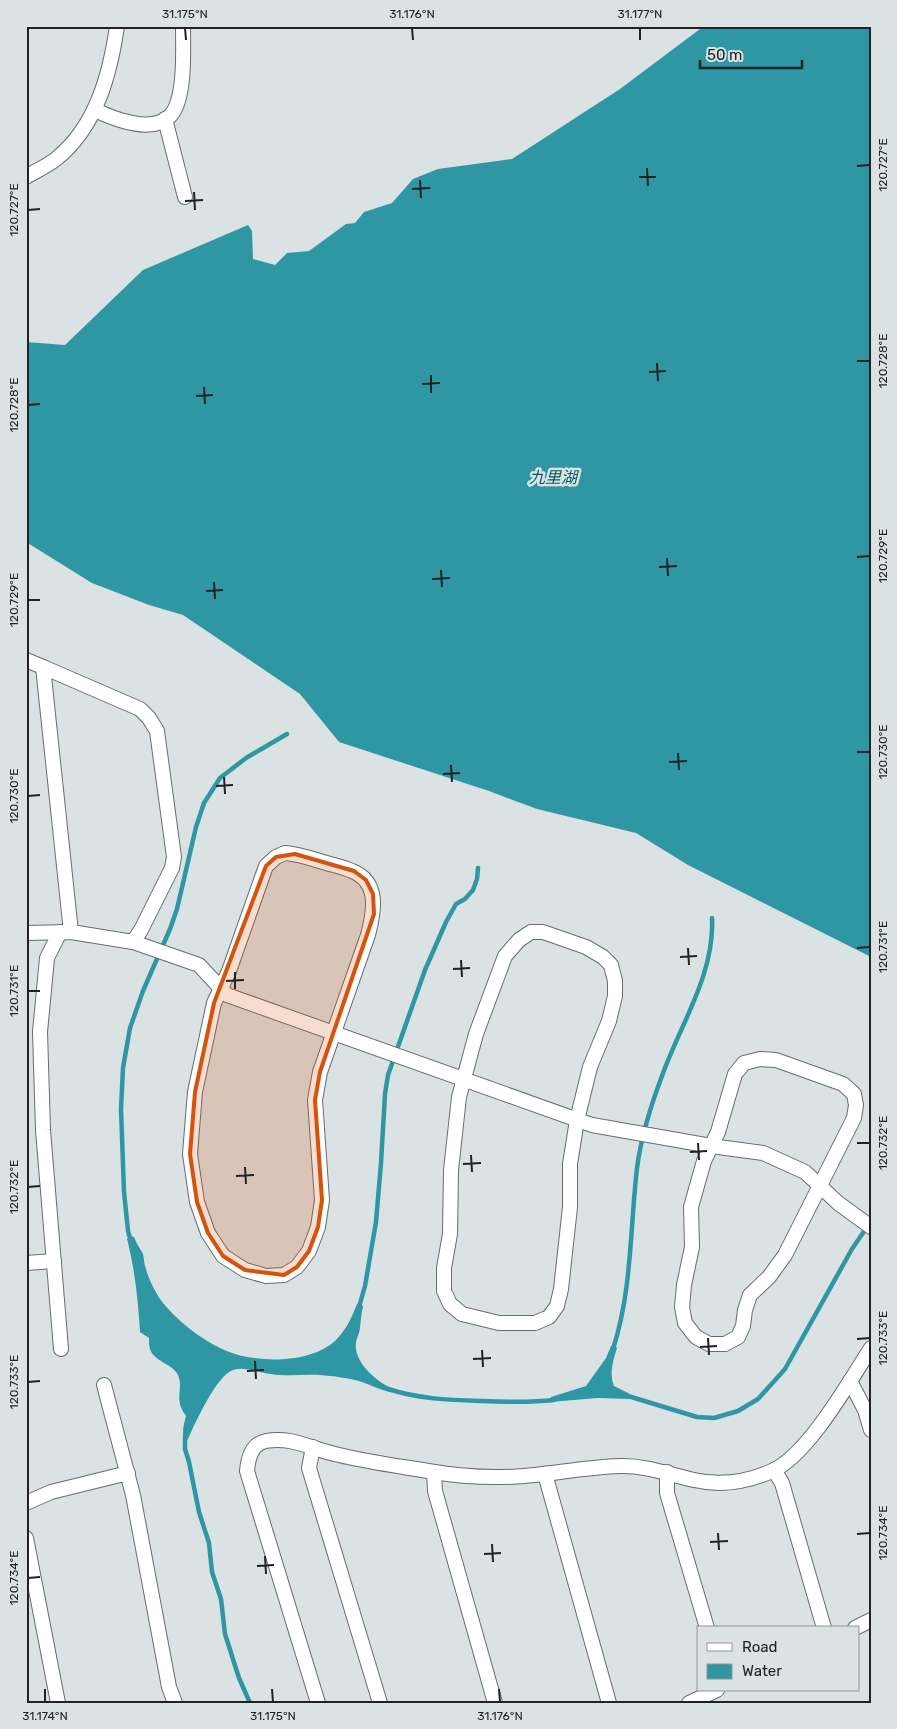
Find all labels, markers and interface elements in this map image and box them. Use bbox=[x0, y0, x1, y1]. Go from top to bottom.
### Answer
text: 31.175°N bbox=[162, 7, 208, 21]
text: 31.176°N bbox=[389, 7, 435, 21]
text: 31.177°N bbox=[618, 7, 662, 21]
scale bar bbox=[700, 38, 802, 70]
text: 50 m bbox=[707, 46, 742, 64]
text: 120.727°E bbox=[876, 138, 890, 192]
text: 120.727°E bbox=[7, 183, 21, 237]
text: 120.728°E bbox=[876, 333, 890, 389]
text: 120.728°E bbox=[7, 377, 21, 433]
water label: 九里湖 bbox=[529, 468, 580, 487]
text: 120.729°E bbox=[876, 529, 890, 583]
text: 120.729°E bbox=[7, 573, 21, 627]
text: 120.730°E bbox=[876, 724, 890, 780]
text: 120.730°E bbox=[7, 768, 21, 824]
text: 120.731°E bbox=[876, 921, 890, 973]
text: 120.731°E bbox=[7, 965, 21, 1017]
text: 120.732°E bbox=[876, 1116, 890, 1170]
text: 120.732°E bbox=[7, 1160, 21, 1214]
text: 120.733°E bbox=[876, 1311, 890, 1365]
text: 120.733°E bbox=[7, 1355, 21, 1409]
text: 120.734°E bbox=[876, 1505, 890, 1561]
text: 120.734°E bbox=[7, 1550, 21, 1606]
legend bbox=[697, 1626, 860, 1692]
text: Road bbox=[742, 1638, 778, 1656]
text: Water bbox=[742, 1662, 782, 1680]
text: 31.174°N bbox=[22, 1709, 68, 1723]
text: 31.175°N bbox=[250, 1709, 296, 1723]
text: 31.176°N bbox=[477, 1709, 523, 1723]

